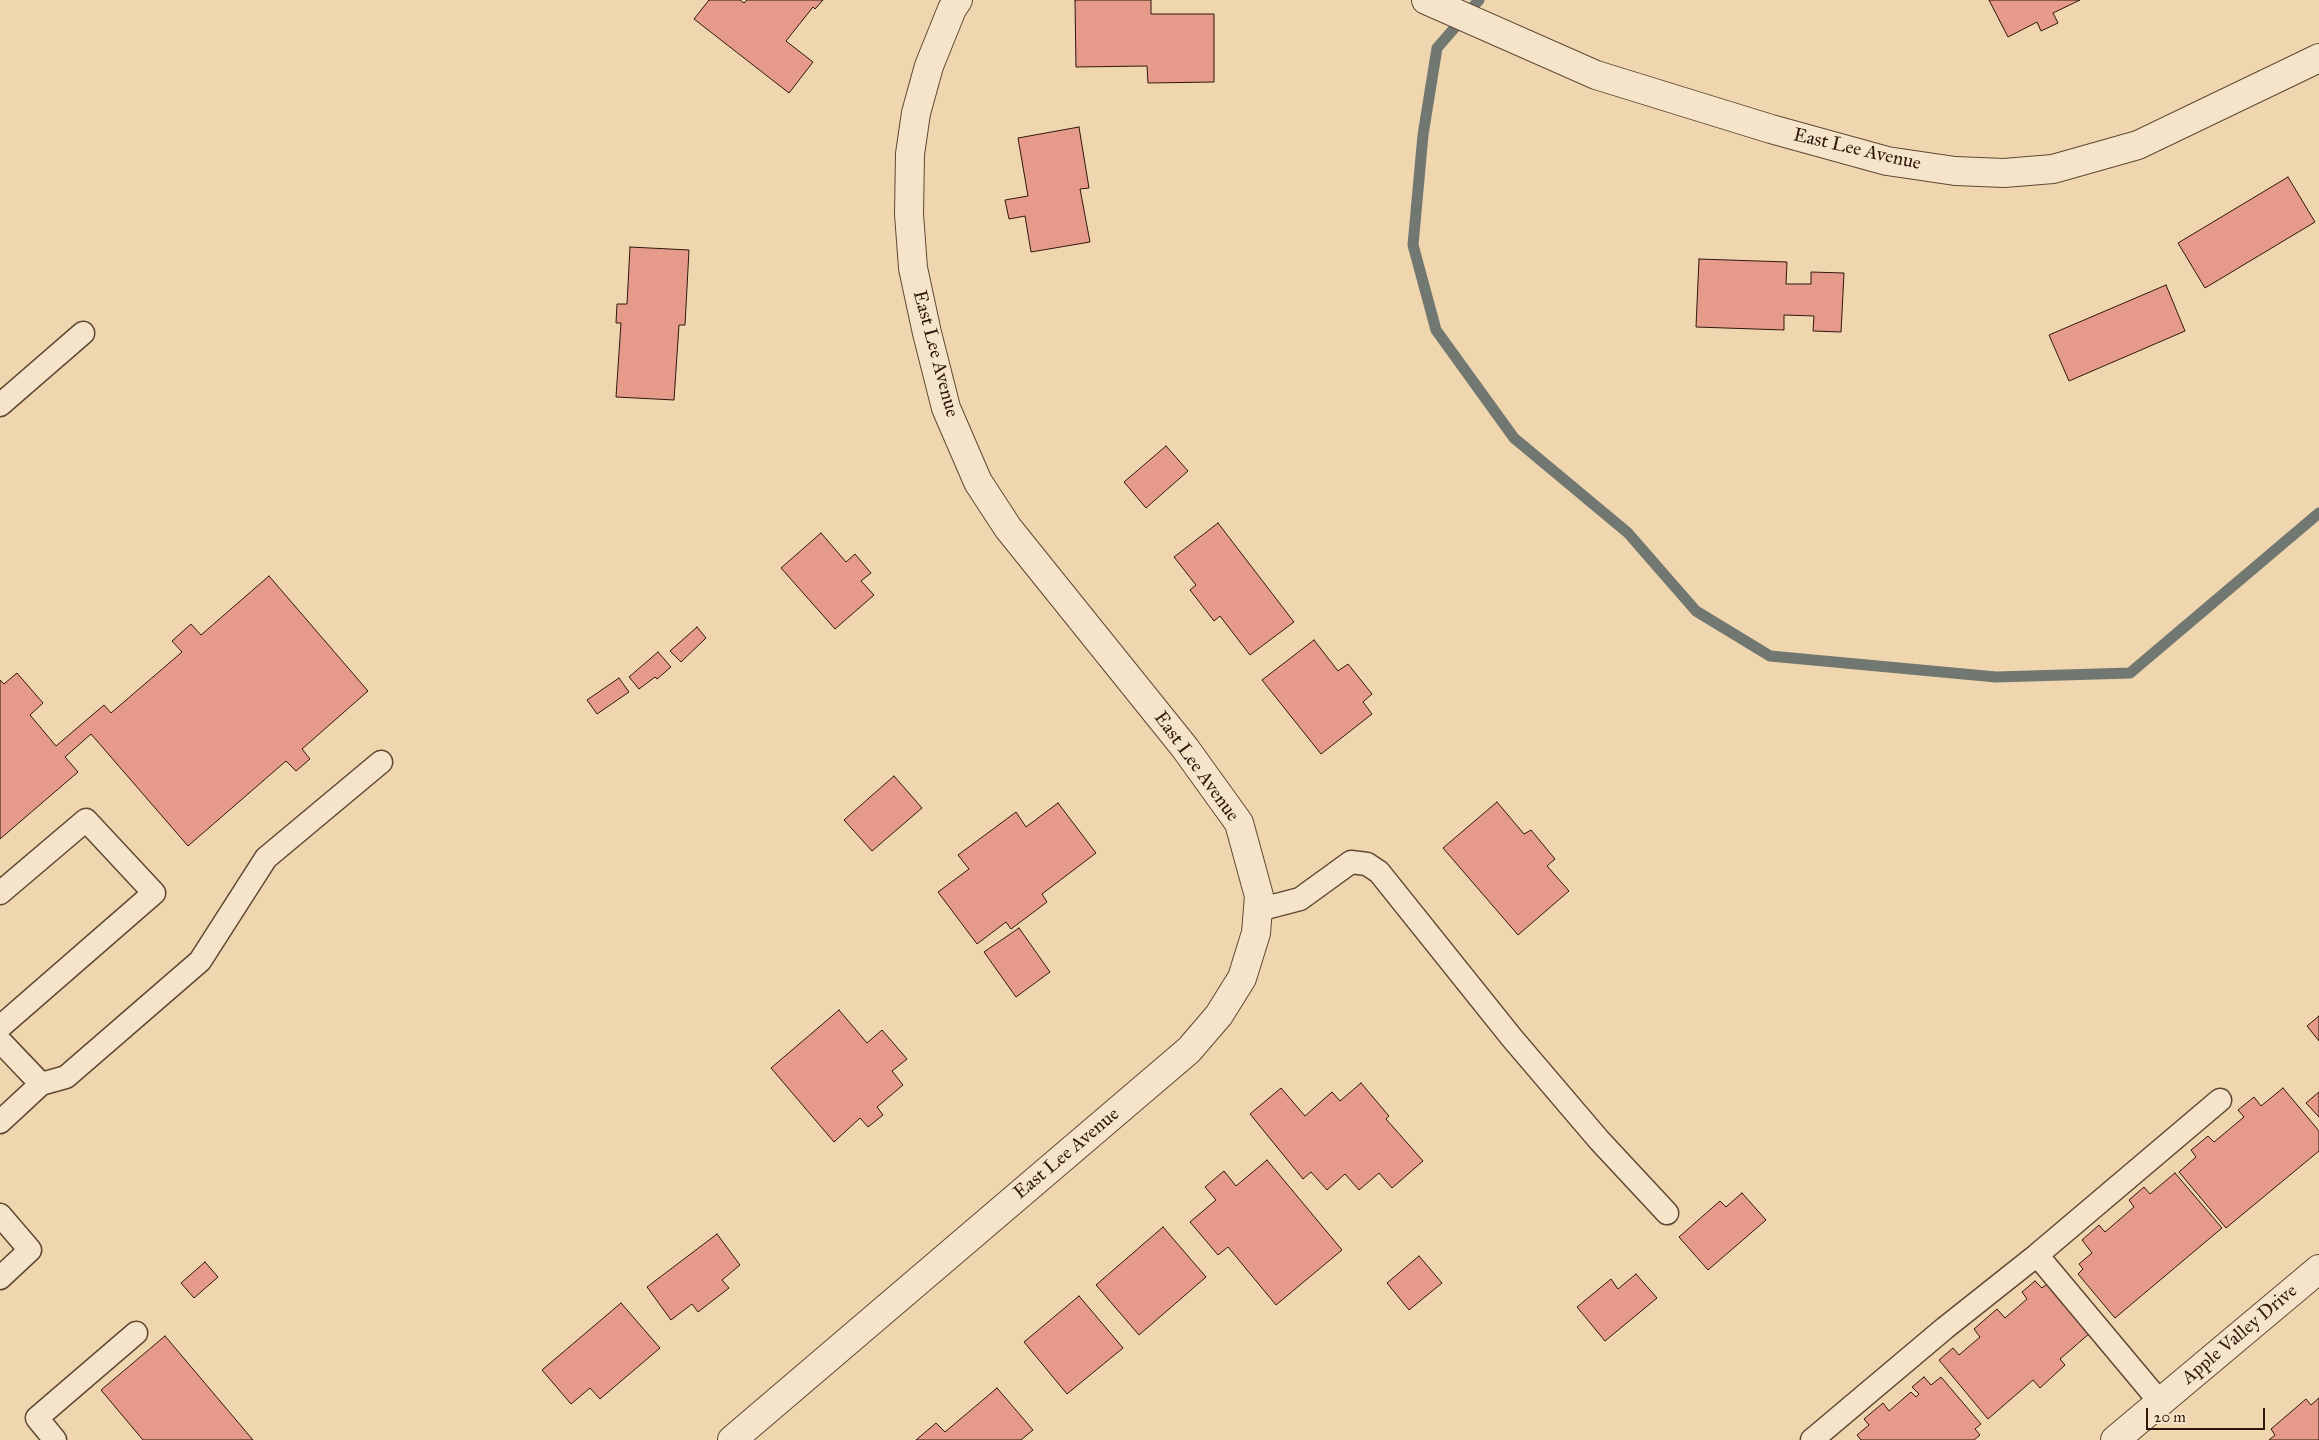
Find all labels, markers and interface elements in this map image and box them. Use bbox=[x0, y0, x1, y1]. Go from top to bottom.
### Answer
street label: East Lee Avenue bbox=[1791, 124, 1923, 176]
street label: East Lee Avenue bbox=[907, 288, 963, 420]
street label: East Lee Avenue bbox=[1148, 708, 1244, 826]
street label: East Lee Avenue bbox=[1010, 1103, 1124, 1205]
street label: Apple Valley Drive bbox=[2178, 1280, 2302, 1390]
scale bar bbox=[2149, 1398, 2268, 1430]
text: 20 m bbox=[2154, 1408, 2186, 1426]

